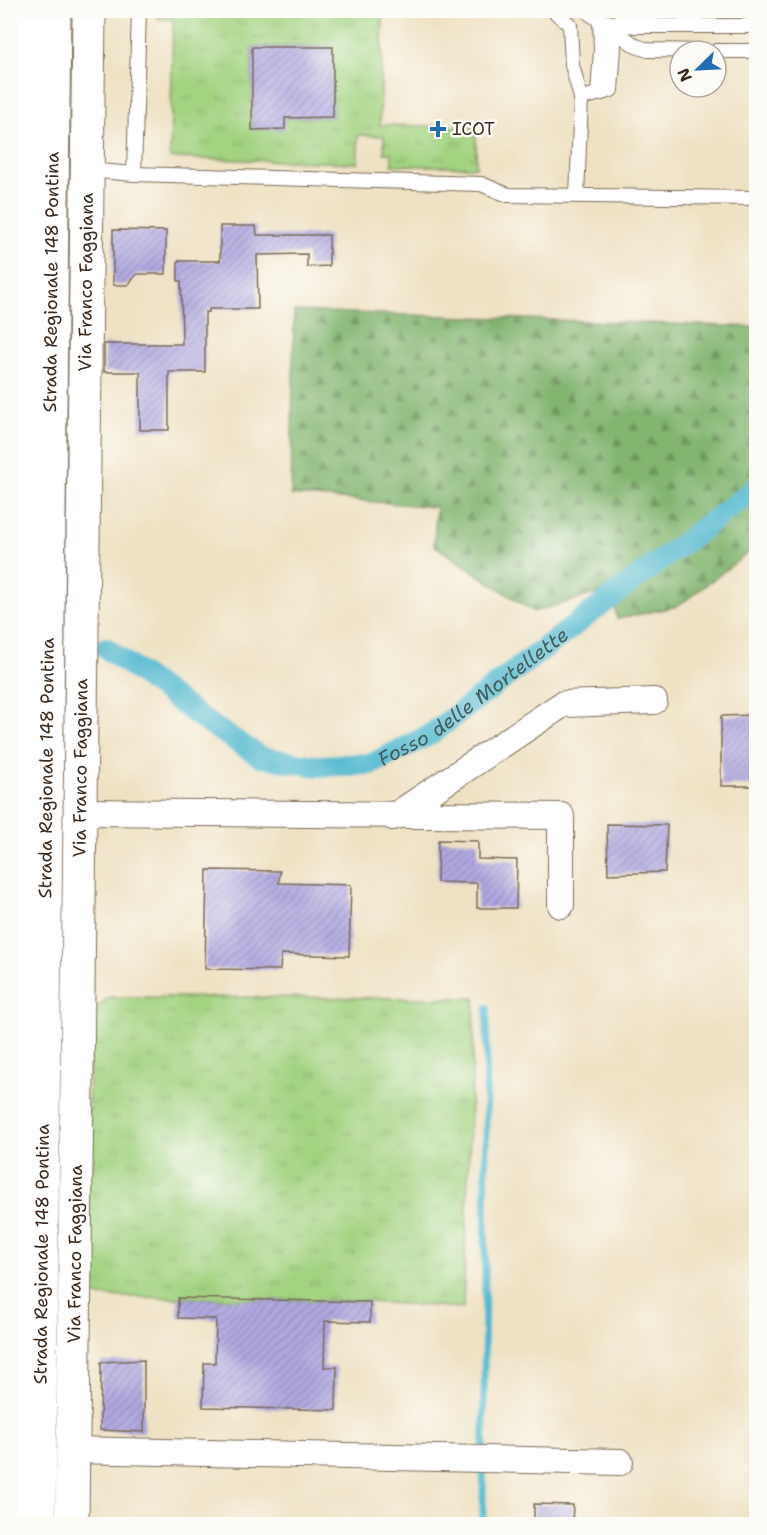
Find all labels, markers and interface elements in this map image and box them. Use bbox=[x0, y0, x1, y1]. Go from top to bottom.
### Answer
north arrow bbox=[668, 39, 728, 99]
text: N bbox=[673, 65, 697, 85]
place label: ICOT bbox=[452, 117, 495, 141]
marker: ICOT bbox=[429, 120, 447, 138]
street label: Strada Regionale 148 Pontina bbox=[38, 152, 65, 413]
street label: Via Franco Faggiana bbox=[73, 192, 99, 372]
water label: Fosso delle Mortellette bbox=[373, 622, 574, 772]
street label: Strada Regionale 148 Pontina bbox=[33, 638, 60, 899]
street label: Via Franco Faggiana bbox=[67, 678, 93, 858]
street label: Strada Regionale 148 Pontina bbox=[28, 1124, 55, 1384]
street label: Via Franco Faggiana bbox=[62, 1164, 88, 1344]

